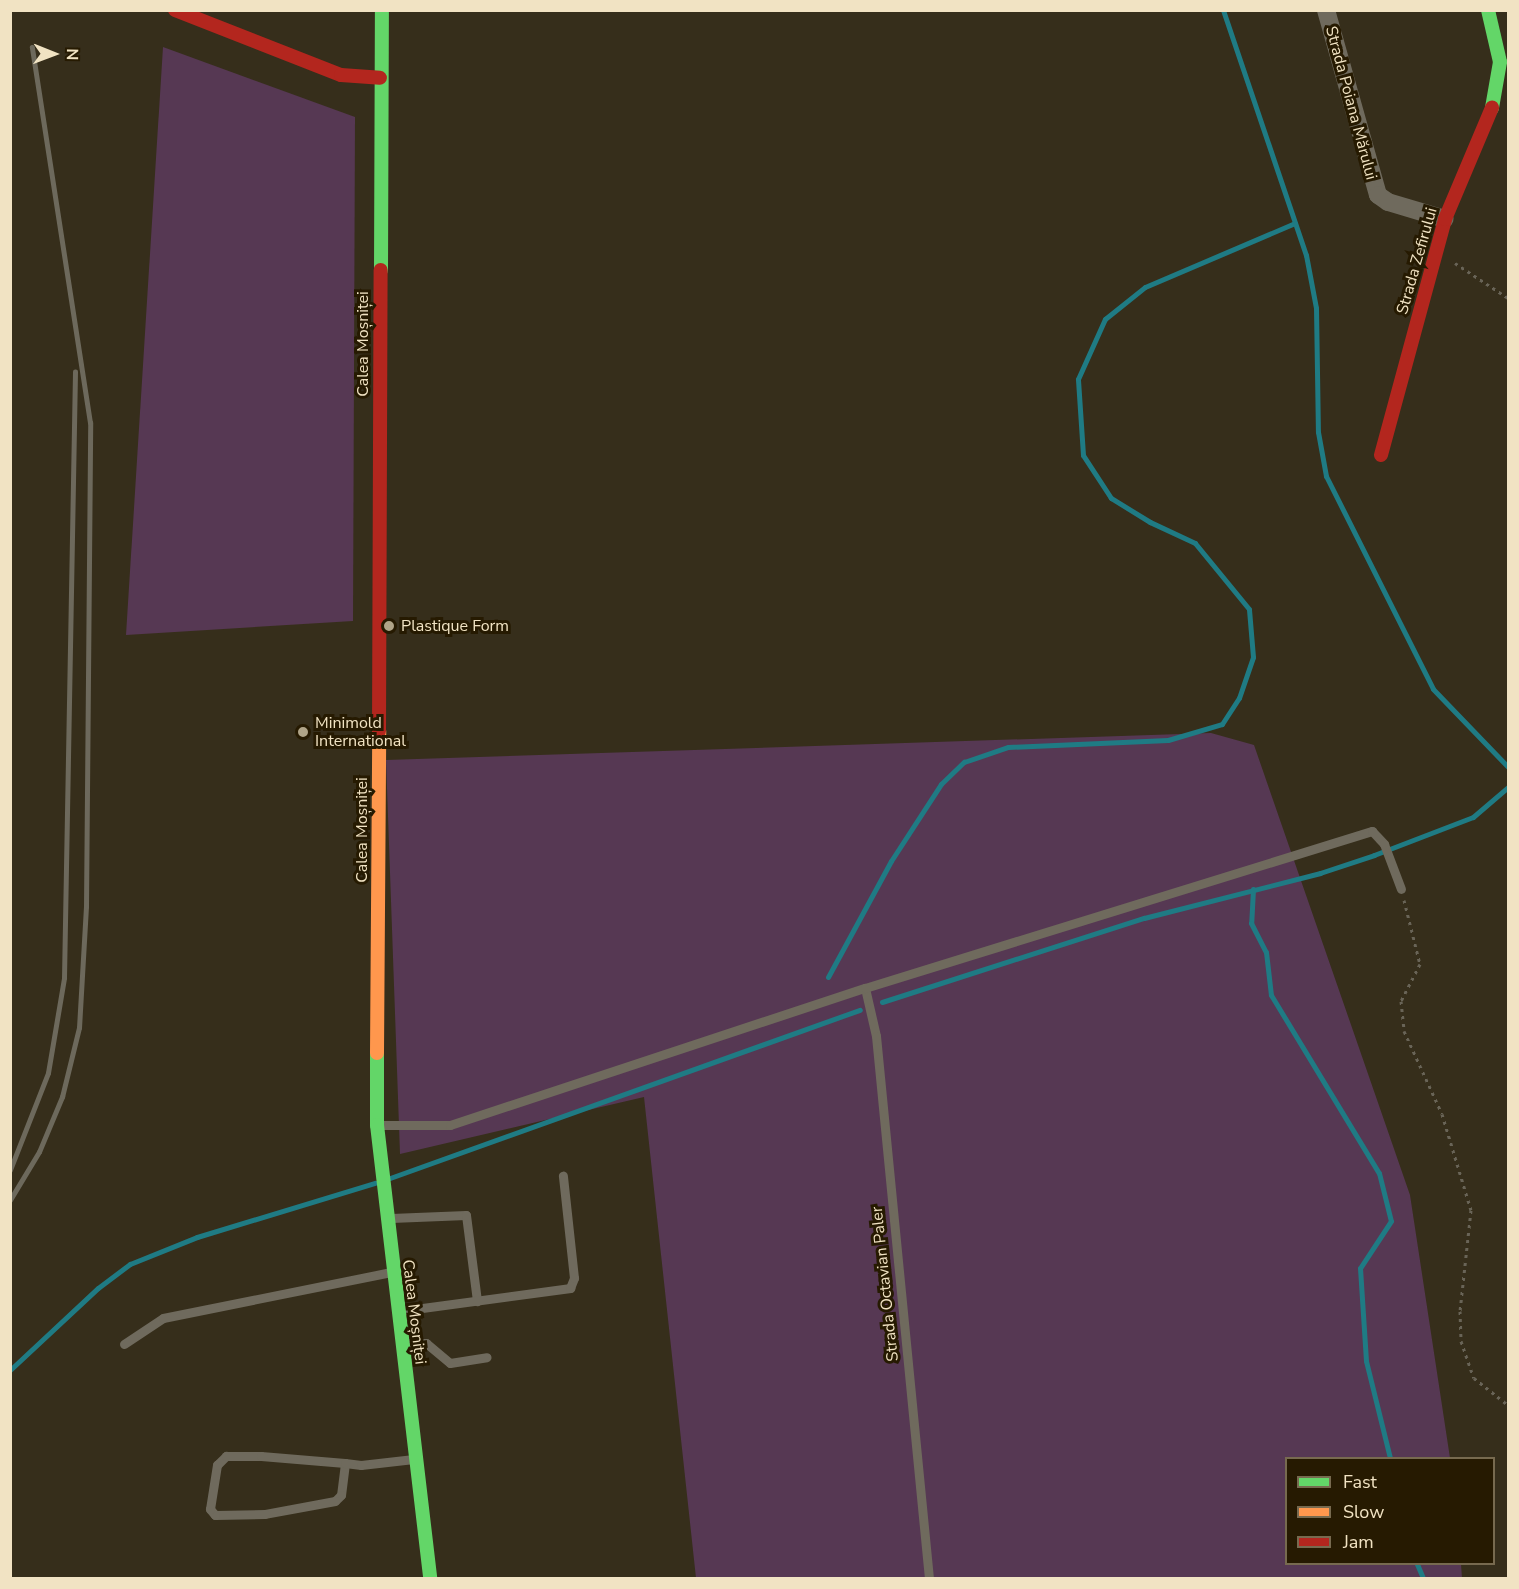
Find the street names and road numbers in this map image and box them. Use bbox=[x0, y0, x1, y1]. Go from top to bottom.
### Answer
street label: Strada Poiana Mărului bbox=[1321, 24, 1381, 182]
street label: Strada Zefirului bbox=[1393, 205, 1441, 317]
street label: Calea Moșniței bbox=[353, 291, 373, 397]
street label: Calea Moșniței bbox=[352, 777, 372, 883]
street label: Strada Octavian Paler bbox=[867, 1205, 903, 1363]
street label: Calea Moșniței bbox=[398, 1258, 430, 1366]

